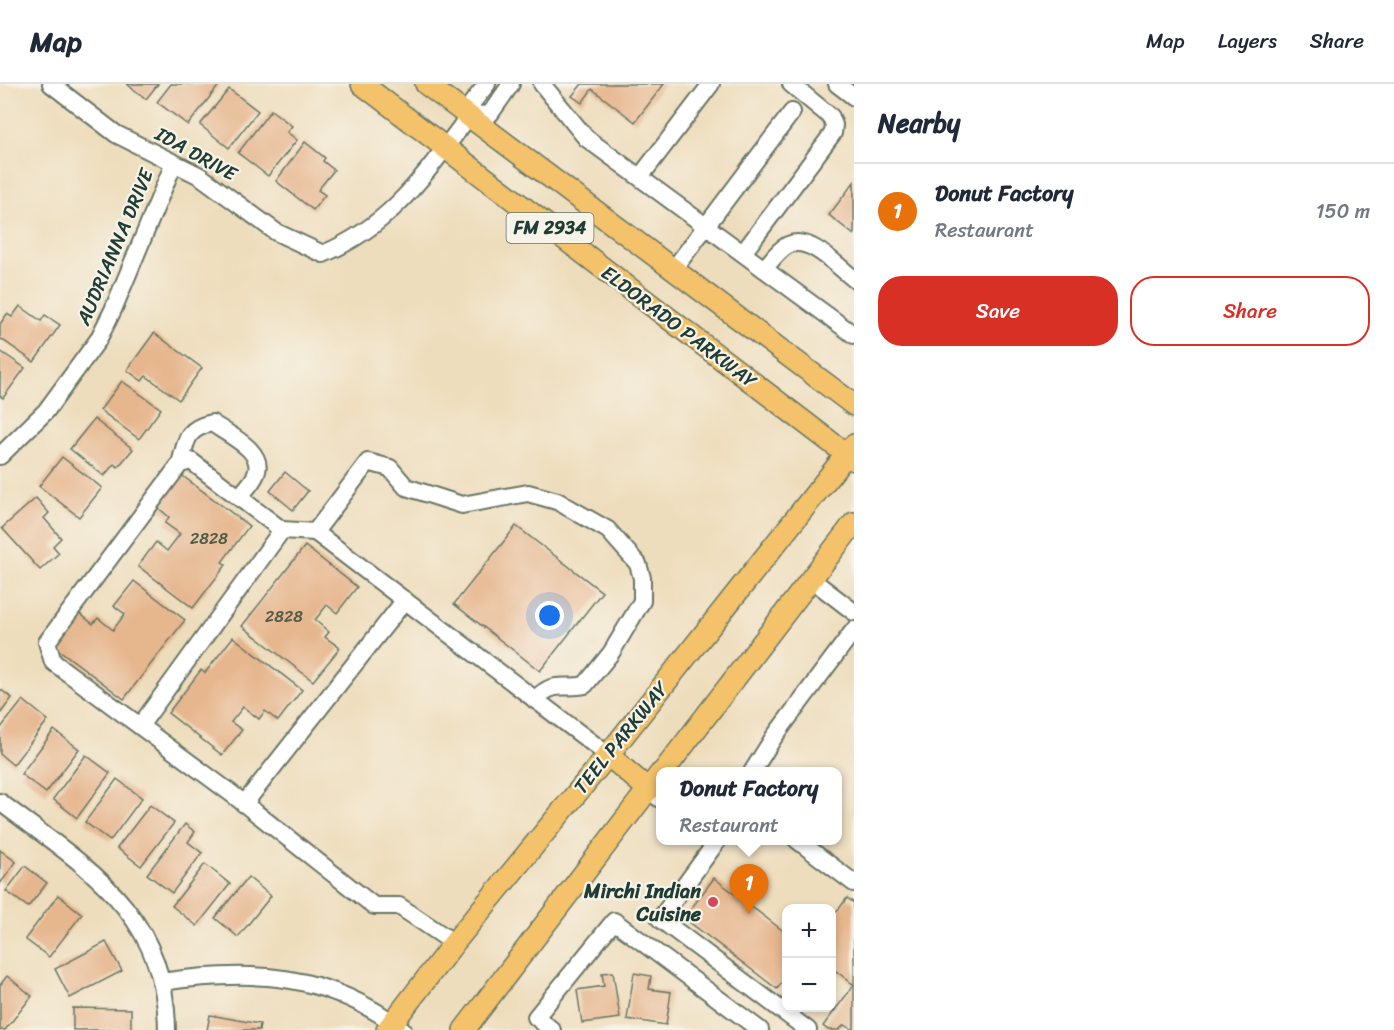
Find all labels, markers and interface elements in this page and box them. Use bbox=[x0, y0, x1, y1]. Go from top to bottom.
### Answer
text: Map bbox=[30, 17, 82, 66]
text: Map bbox=[1146, 22, 1185, 60]
text: Layers bbox=[1218, 22, 1277, 60]
text: Share bbox=[1310, 22, 1364, 60]
text: Nearby bbox=[878, 100, 960, 146]
street label: IDA DRIVE bbox=[147, 116, 245, 192]
street label: AUDRIANNA DRIVE bbox=[66, 161, 165, 332]
text: Donut Factory bbox=[935, 174, 1073, 213]
text: 1 bbox=[893, 194, 902, 229]
text: 150 m bbox=[1316, 194, 1370, 229]
road number: FM 2934 bbox=[506, 213, 594, 243]
text: Restaurant bbox=[935, 213, 1034, 248]
street label: ELDORADO PARKWAY bbox=[593, 256, 766, 398]
button: Save bbox=[878, 276, 1118, 346]
button: Share bbox=[1130, 276, 1370, 346]
house number: 2828 bbox=[190, 524, 228, 553]
your location bbox=[535, 601, 564, 630]
house number: 2828 bbox=[265, 602, 303, 631]
street label: TEEL PARKWAY bbox=[564, 672, 679, 802]
popup bbox=[656, 767, 842, 845]
text: Donut Factory bbox=[680, 769, 818, 808]
text: Restaurant bbox=[680, 808, 779, 843]
pin: 1 bbox=[730, 864, 768, 914]
place label: Mirchi Indian Cuisine bbox=[583, 874, 702, 932]
marker: Mirchi Indian Cuisine bbox=[706, 895, 720, 909]
map controls bbox=[782, 904, 836, 1012]
button: + bbox=[782, 904, 836, 958]
button: − bbox=[782, 958, 836, 1012]

